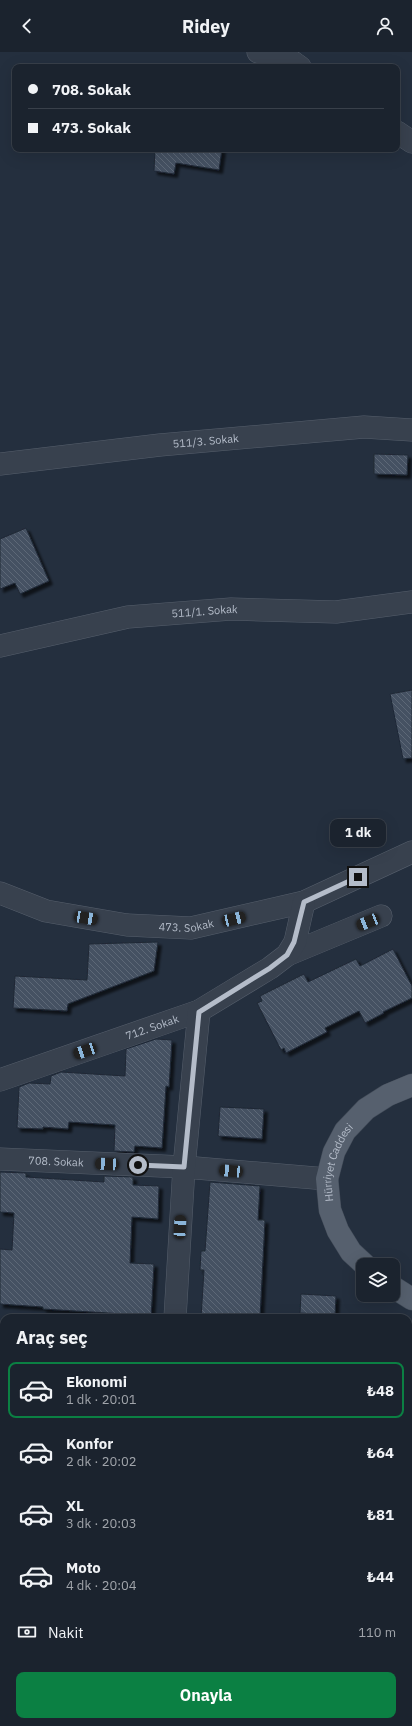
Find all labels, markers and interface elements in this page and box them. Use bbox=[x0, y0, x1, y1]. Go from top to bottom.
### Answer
icon: back bbox=[16, 15, 38, 37]
text: Ridey bbox=[182, 15, 230, 38]
icon: person bbox=[374, 15, 396, 37]
text: 708. Sokak bbox=[52, 80, 131, 99]
text: 473. Sokak bbox=[52, 118, 131, 137]
street label: 511/3. Sokak bbox=[172, 431, 240, 451]
street label: 511/1. Sokak bbox=[171, 602, 238, 621]
callout: 1 dk bbox=[330, 819, 386, 847]
text: 1 dk bbox=[345, 824, 371, 841]
route end bbox=[349, 868, 367, 886]
car bbox=[73, 910, 99, 926]
car bbox=[221, 910, 247, 928]
car bbox=[355, 912, 381, 932]
street label: 473. Sokak bbox=[158, 916, 215, 935]
street label: 712. Sokak bbox=[124, 1011, 181, 1043]
car bbox=[72, 1041, 98, 1061]
street label: Hürriyet Caddesi bbox=[320, 1120, 356, 1202]
street label: 708. Sokak bbox=[28, 1153, 84, 1170]
route start bbox=[129, 1156, 147, 1174]
car bbox=[95, 1157, 119, 1171]
car bbox=[219, 1164, 243, 1178]
car bbox=[173, 1215, 187, 1239]
map controls bbox=[356, 1258, 400, 1302]
button: layers bbox=[356, 1258, 400, 1302]
text: Araç seç bbox=[16, 1326, 88, 1349]
icon: car bbox=[18, 1372, 54, 1408]
text: Ekonomi bbox=[66, 1372, 127, 1391]
text: ₺48 bbox=[367, 1381, 394, 1400]
text: 1 dk · 20:01 bbox=[66, 1391, 137, 1408]
icon: car bbox=[18, 1434, 54, 1470]
text: Konfor bbox=[66, 1434, 113, 1453]
text: ₺64 bbox=[367, 1443, 394, 1462]
text: 2 dk · 20:02 bbox=[66, 1453, 137, 1470]
icon: car bbox=[18, 1496, 54, 1532]
text: XL bbox=[66, 1496, 84, 1515]
text: ₺81 bbox=[367, 1505, 394, 1524]
text: 3 dk · 20:03 bbox=[66, 1515, 137, 1532]
icon: car bbox=[18, 1558, 54, 1594]
text: Moto bbox=[66, 1558, 101, 1577]
text: ₺44 bbox=[367, 1567, 394, 1586]
text: 4 dk · 20:04 bbox=[66, 1577, 137, 1594]
icon: cash bbox=[16, 1621, 38, 1643]
text: Nakit bbox=[48, 1623, 84, 1642]
text: 110 m bbox=[358, 1624, 396, 1641]
button: Onayla bbox=[16, 1672, 396, 1718]

